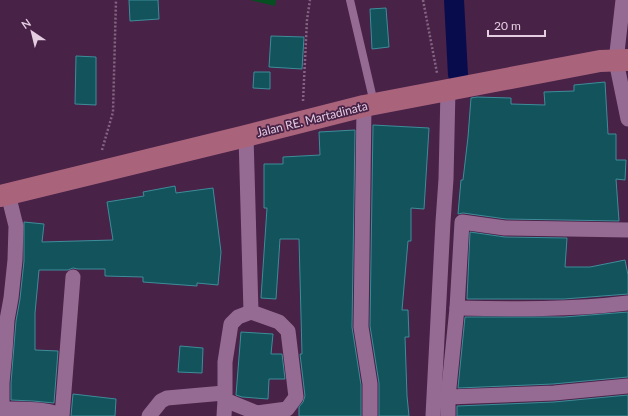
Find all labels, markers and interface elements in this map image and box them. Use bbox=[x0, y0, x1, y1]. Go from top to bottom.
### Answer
north arrow bbox=[12, 12, 52, 52]
scale bar bbox=[488, 12, 545, 38]
text: N bbox=[19, 16, 33, 31]
text: 20 m bbox=[494, 18, 521, 33]
street label: Jalan RE. Martadinata bbox=[255, 98, 369, 140]

